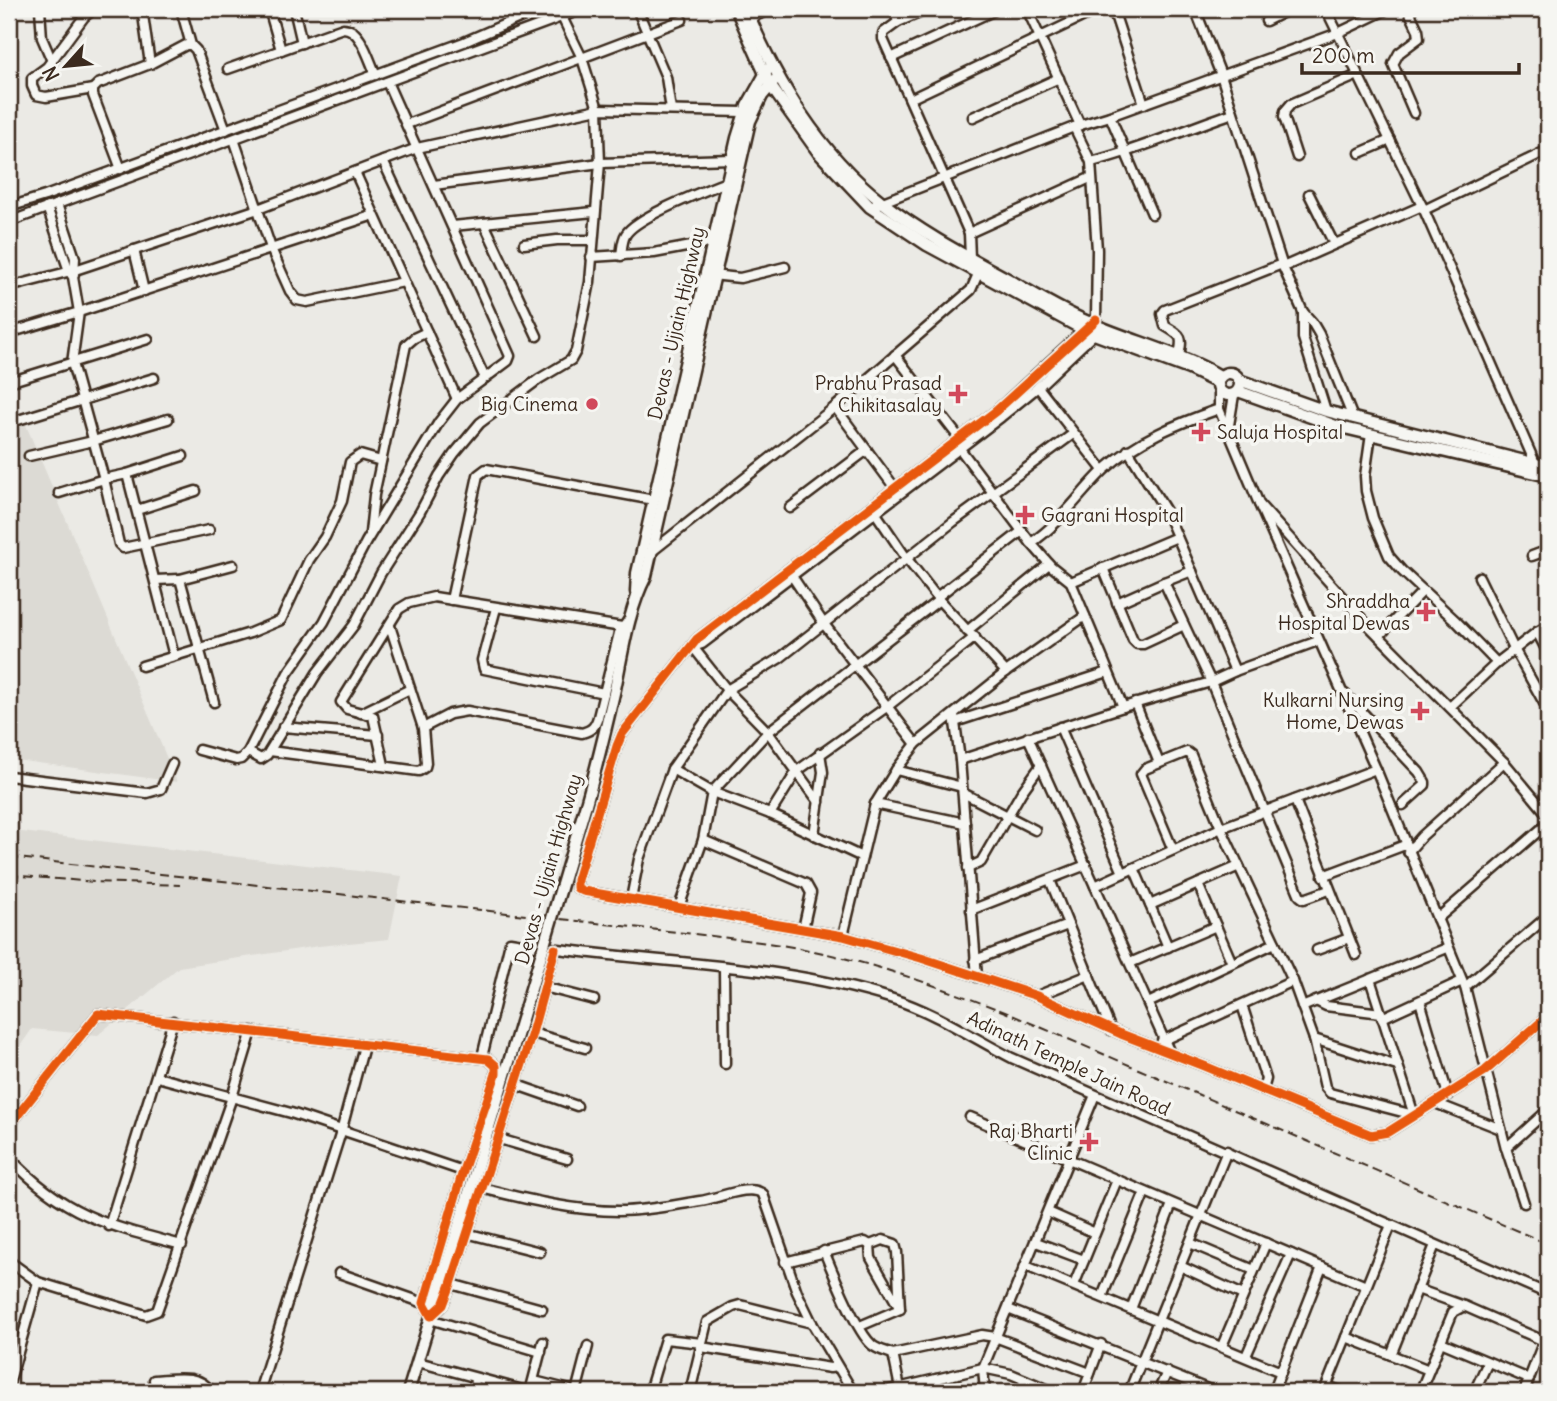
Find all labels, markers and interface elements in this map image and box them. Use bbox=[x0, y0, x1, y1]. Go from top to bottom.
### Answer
north arrow bbox=[32, 32, 102, 102]
scale bar bbox=[1302, 32, 1518, 76]
text: 200 m bbox=[1312, 42, 1375, 69]
text: N bbox=[37, 62, 65, 85]
street label: Devas - Ujjain Highway bbox=[642, 224, 710, 422]
place label: Prabhu Prasad Chikitasalay bbox=[815, 371, 942, 417]
marker: Prabhu Prasad Chikitasalay bbox=[948, 384, 968, 404]
place label: Big Cinema bbox=[481, 392, 578, 416]
marker: Big Cinema bbox=[584, 396, 600, 412]
place label: Saluja Hospital bbox=[1217, 420, 1343, 444]
marker: Saluja Hospital bbox=[1191, 422, 1211, 442]
place label: Gagrani Hospital bbox=[1041, 503, 1184, 527]
marker: Gagrani Hospital bbox=[1015, 505, 1035, 525]
place label: Shraddha Hospital Dewas bbox=[1278, 589, 1410, 635]
marker: Shraddha Hospital Dewas bbox=[1416, 602, 1436, 622]
place label: Kulkarni Nursing Home, Dewas bbox=[1263, 688, 1404, 734]
marker: Kulkarni Nursing Home, Dewas bbox=[1410, 701, 1430, 721]
street label: Devas - Ujjain Highway bbox=[509, 771, 587, 967]
street label: Adinath Temple Jain Road bbox=[964, 1005, 1174, 1121]
place label: Raj Bharti Clinic bbox=[989, 1119, 1073, 1165]
marker: Raj Bharti Clinic bbox=[1079, 1132, 1099, 1152]

